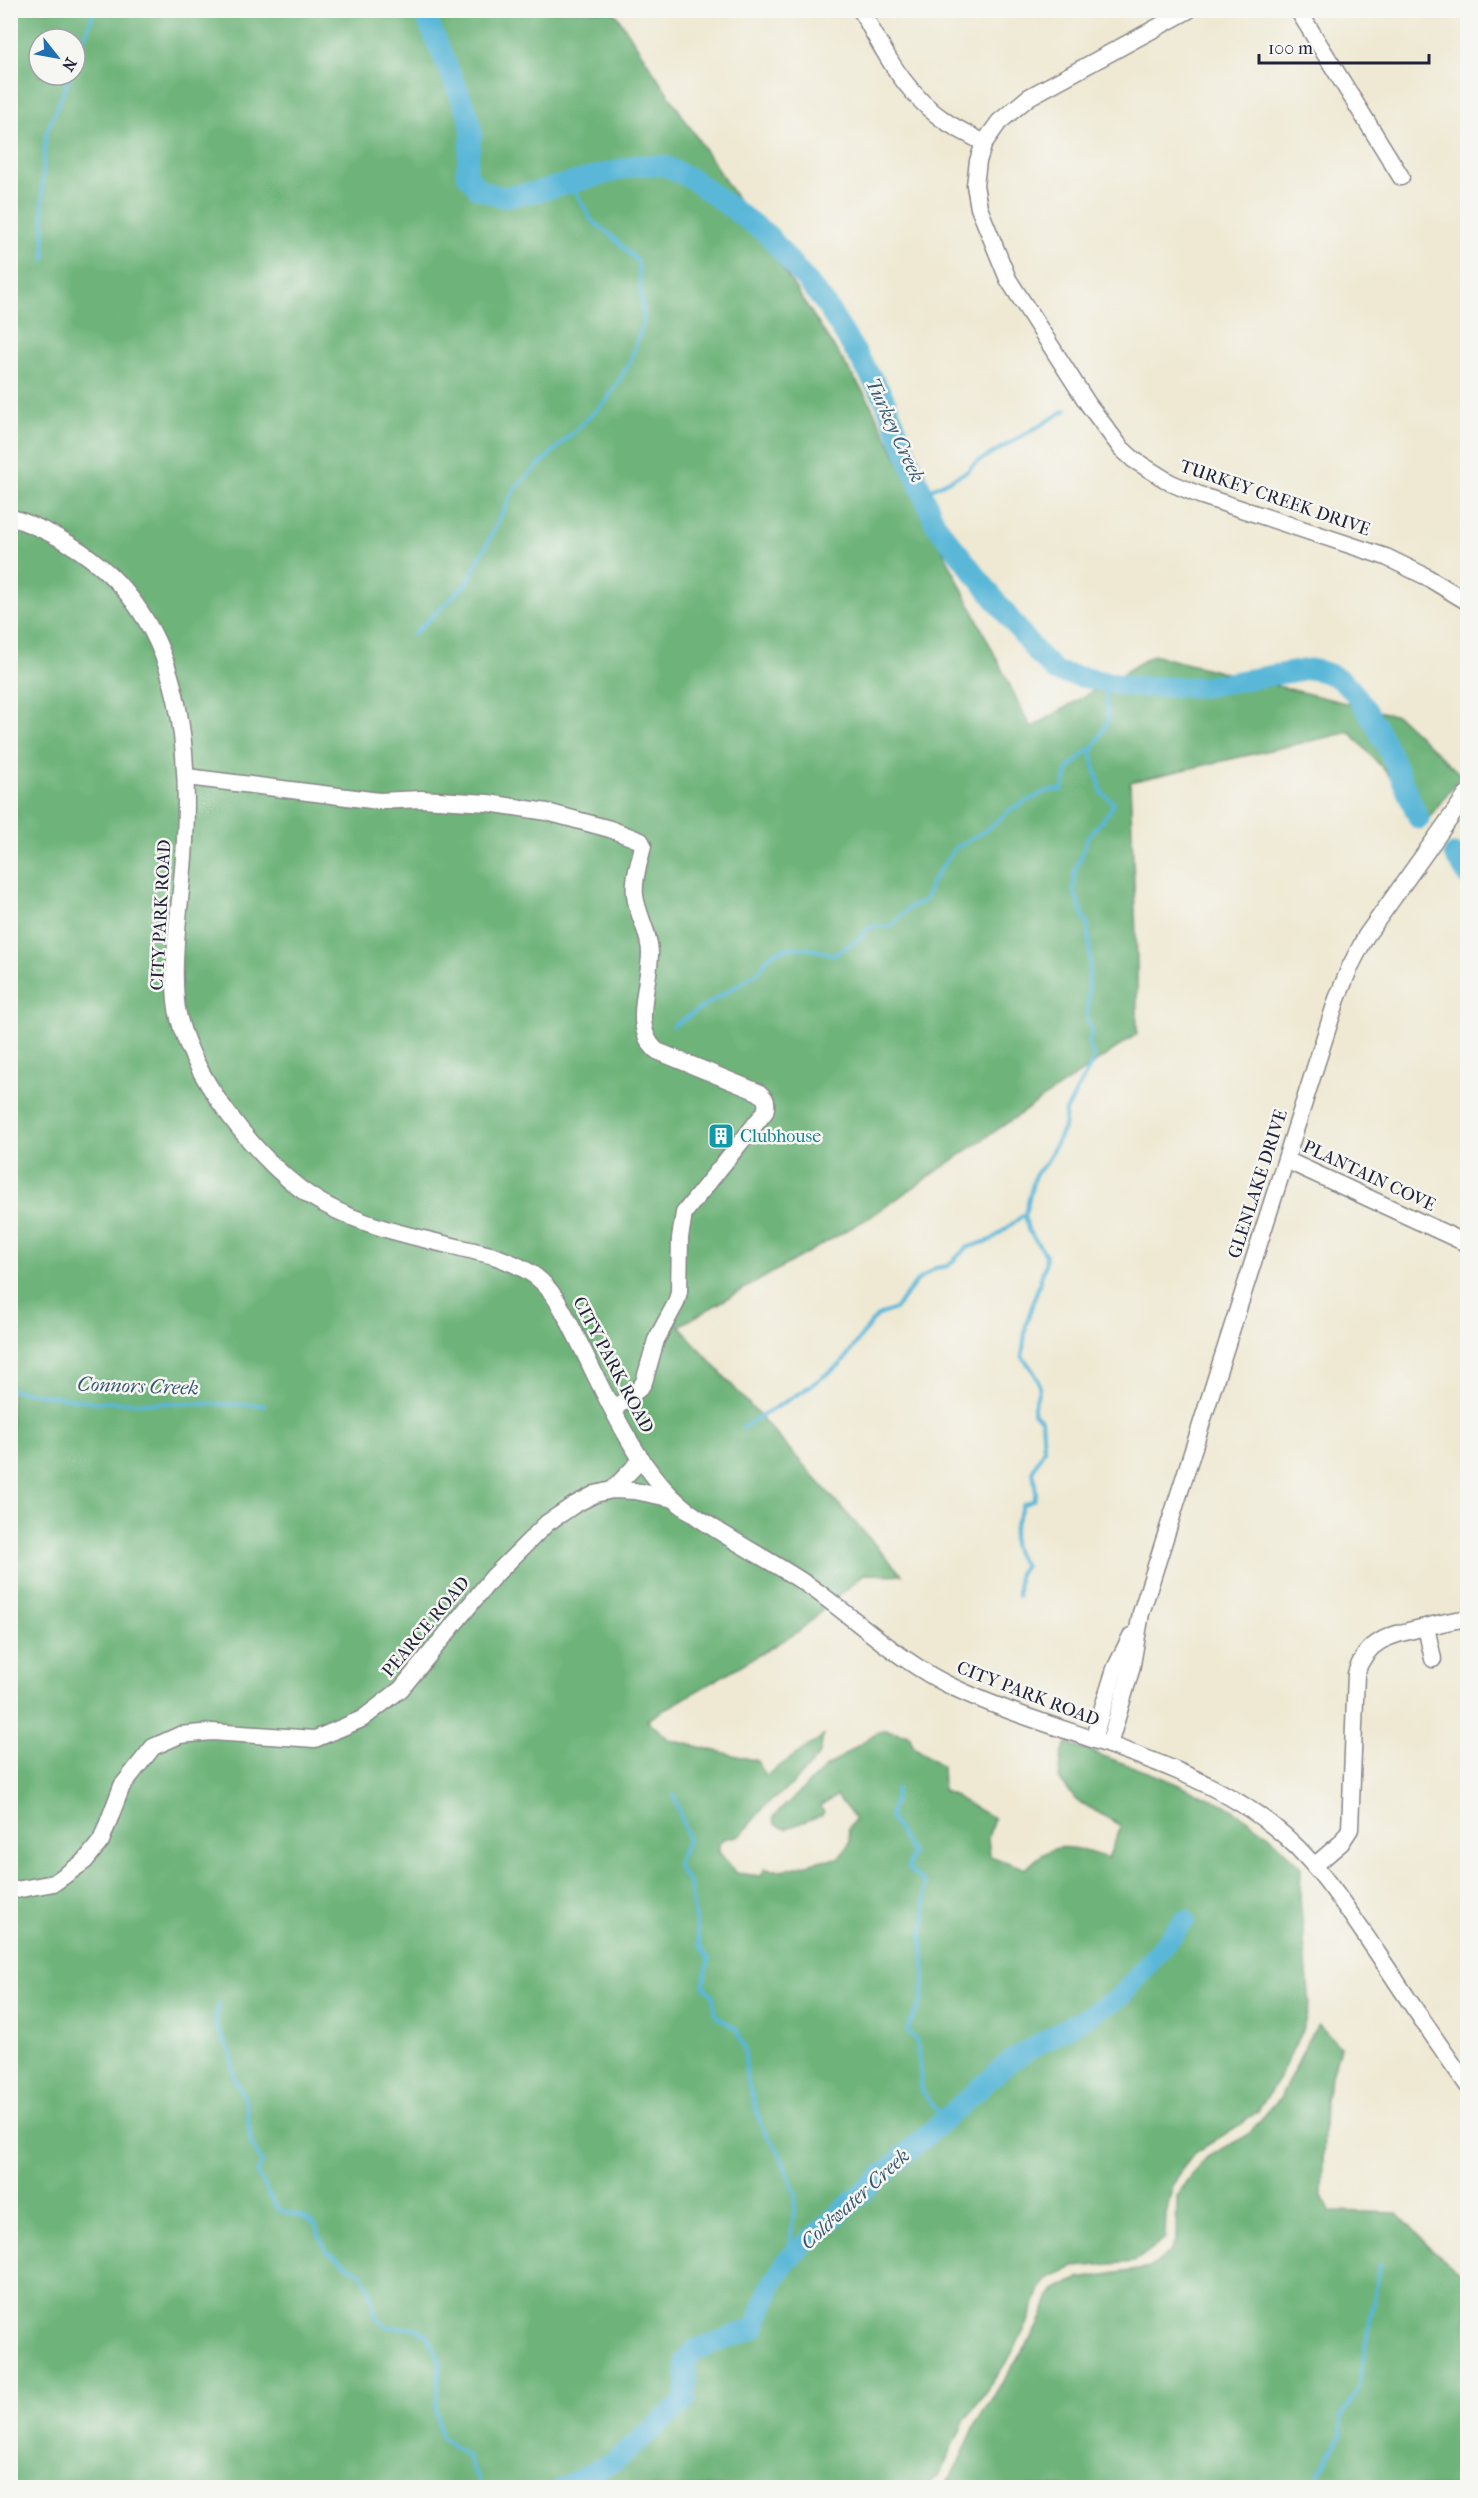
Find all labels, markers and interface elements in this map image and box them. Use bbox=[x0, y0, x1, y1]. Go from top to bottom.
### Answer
north arrow bbox=[27, 27, 87, 87]
scale bar bbox=[1259, 27, 1428, 65]
text: 100 m bbox=[1268, 38, 1313, 59]
text: N bbox=[58, 54, 81, 75]
water label: Turkey Creek bbox=[861, 374, 929, 486]
street label: TURKEY CREEK DRIVE bbox=[1177, 456, 1373, 540]
street label: CITY PARK ROAD bbox=[147, 839, 175, 991]
street label: GLENLAKE DRIVE bbox=[1224, 1107, 1292, 1261]
building icon: Clubhouse bbox=[706, 1121, 736, 1151]
place label: Clubhouse bbox=[740, 1126, 821, 1147]
street label: PLANTAIN COVE bbox=[1299, 1136, 1439, 1216]
street label: CITY PARK ROAD bbox=[568, 1293, 658, 1437]
water label: Connors Creek bbox=[77, 1372, 199, 1400]
street label: PEARCE ROAD bbox=[378, 1572, 474, 1682]
street label: CITY PARK ROAD bbox=[954, 1657, 1102, 1731]
water label: Coldwater Creek bbox=[796, 2144, 914, 2254]

